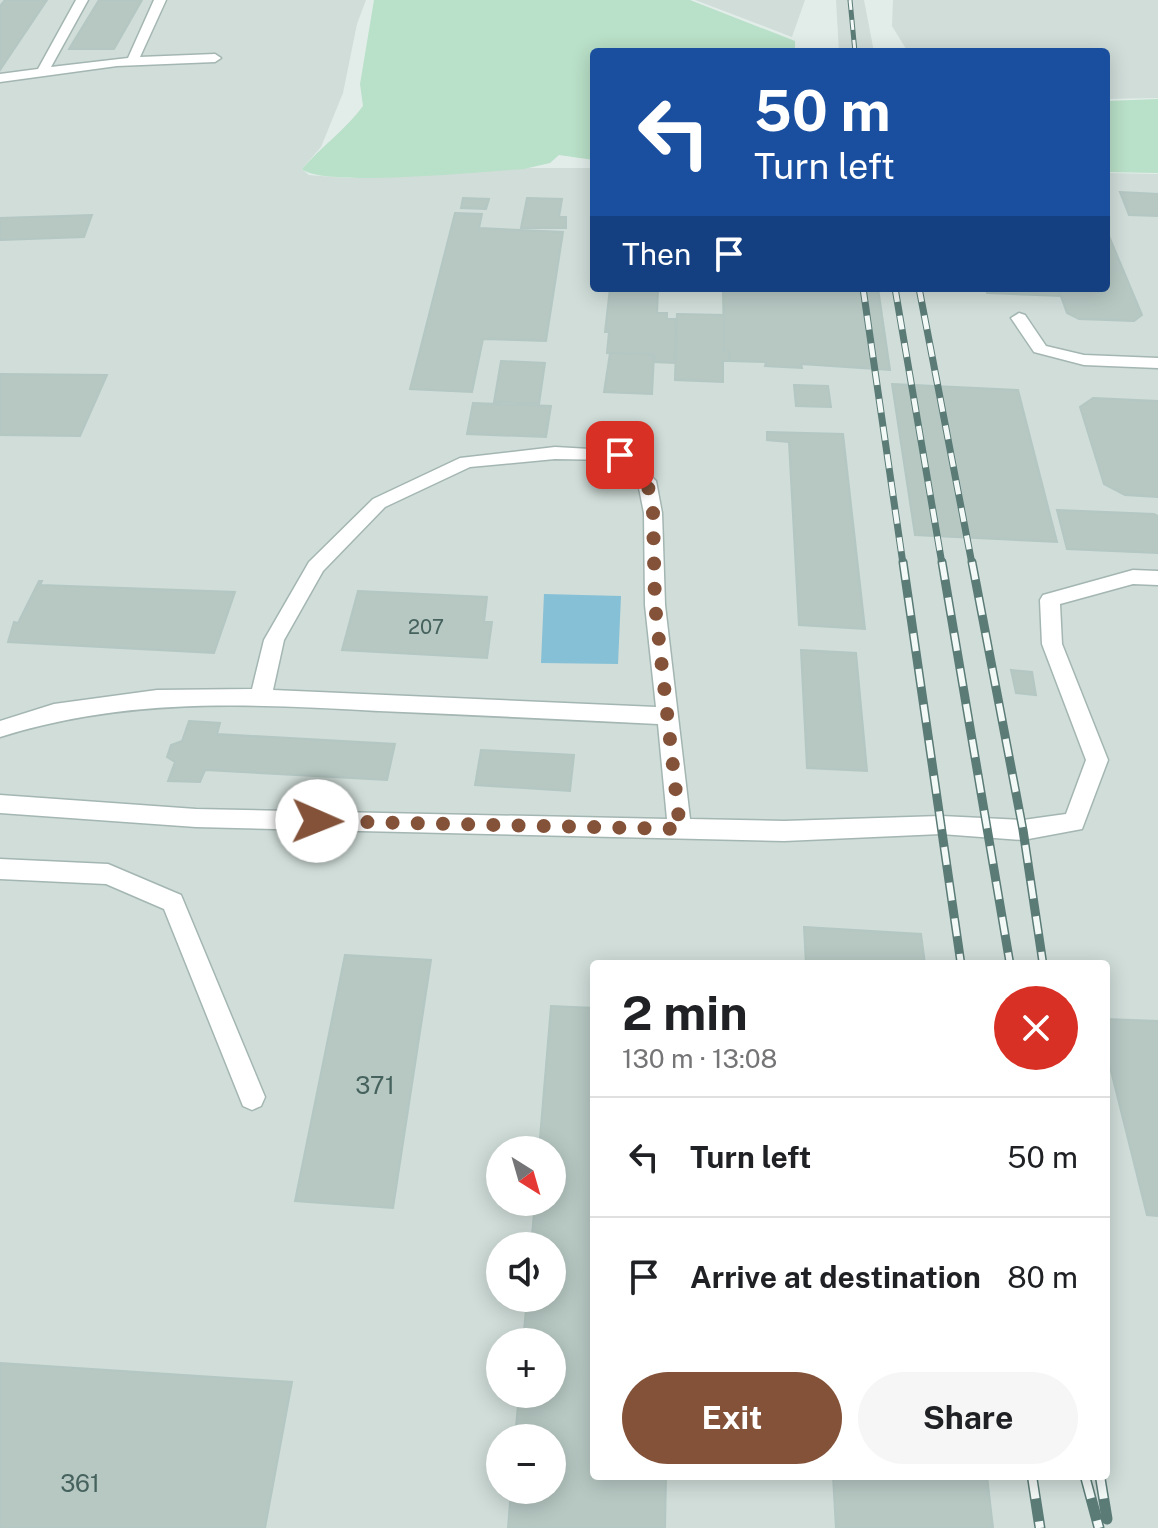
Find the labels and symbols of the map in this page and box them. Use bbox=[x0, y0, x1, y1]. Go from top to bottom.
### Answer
pin bbox=[586, 421, 654, 489]
house number: 207 bbox=[408, 615, 444, 639]
position arrow bbox=[275, 779, 359, 863]
house number: 371 bbox=[355, 1071, 395, 1099]
north arrow bbox=[486, 1136, 566, 1216]
house number: 361 bbox=[60, 1469, 100, 1497]

